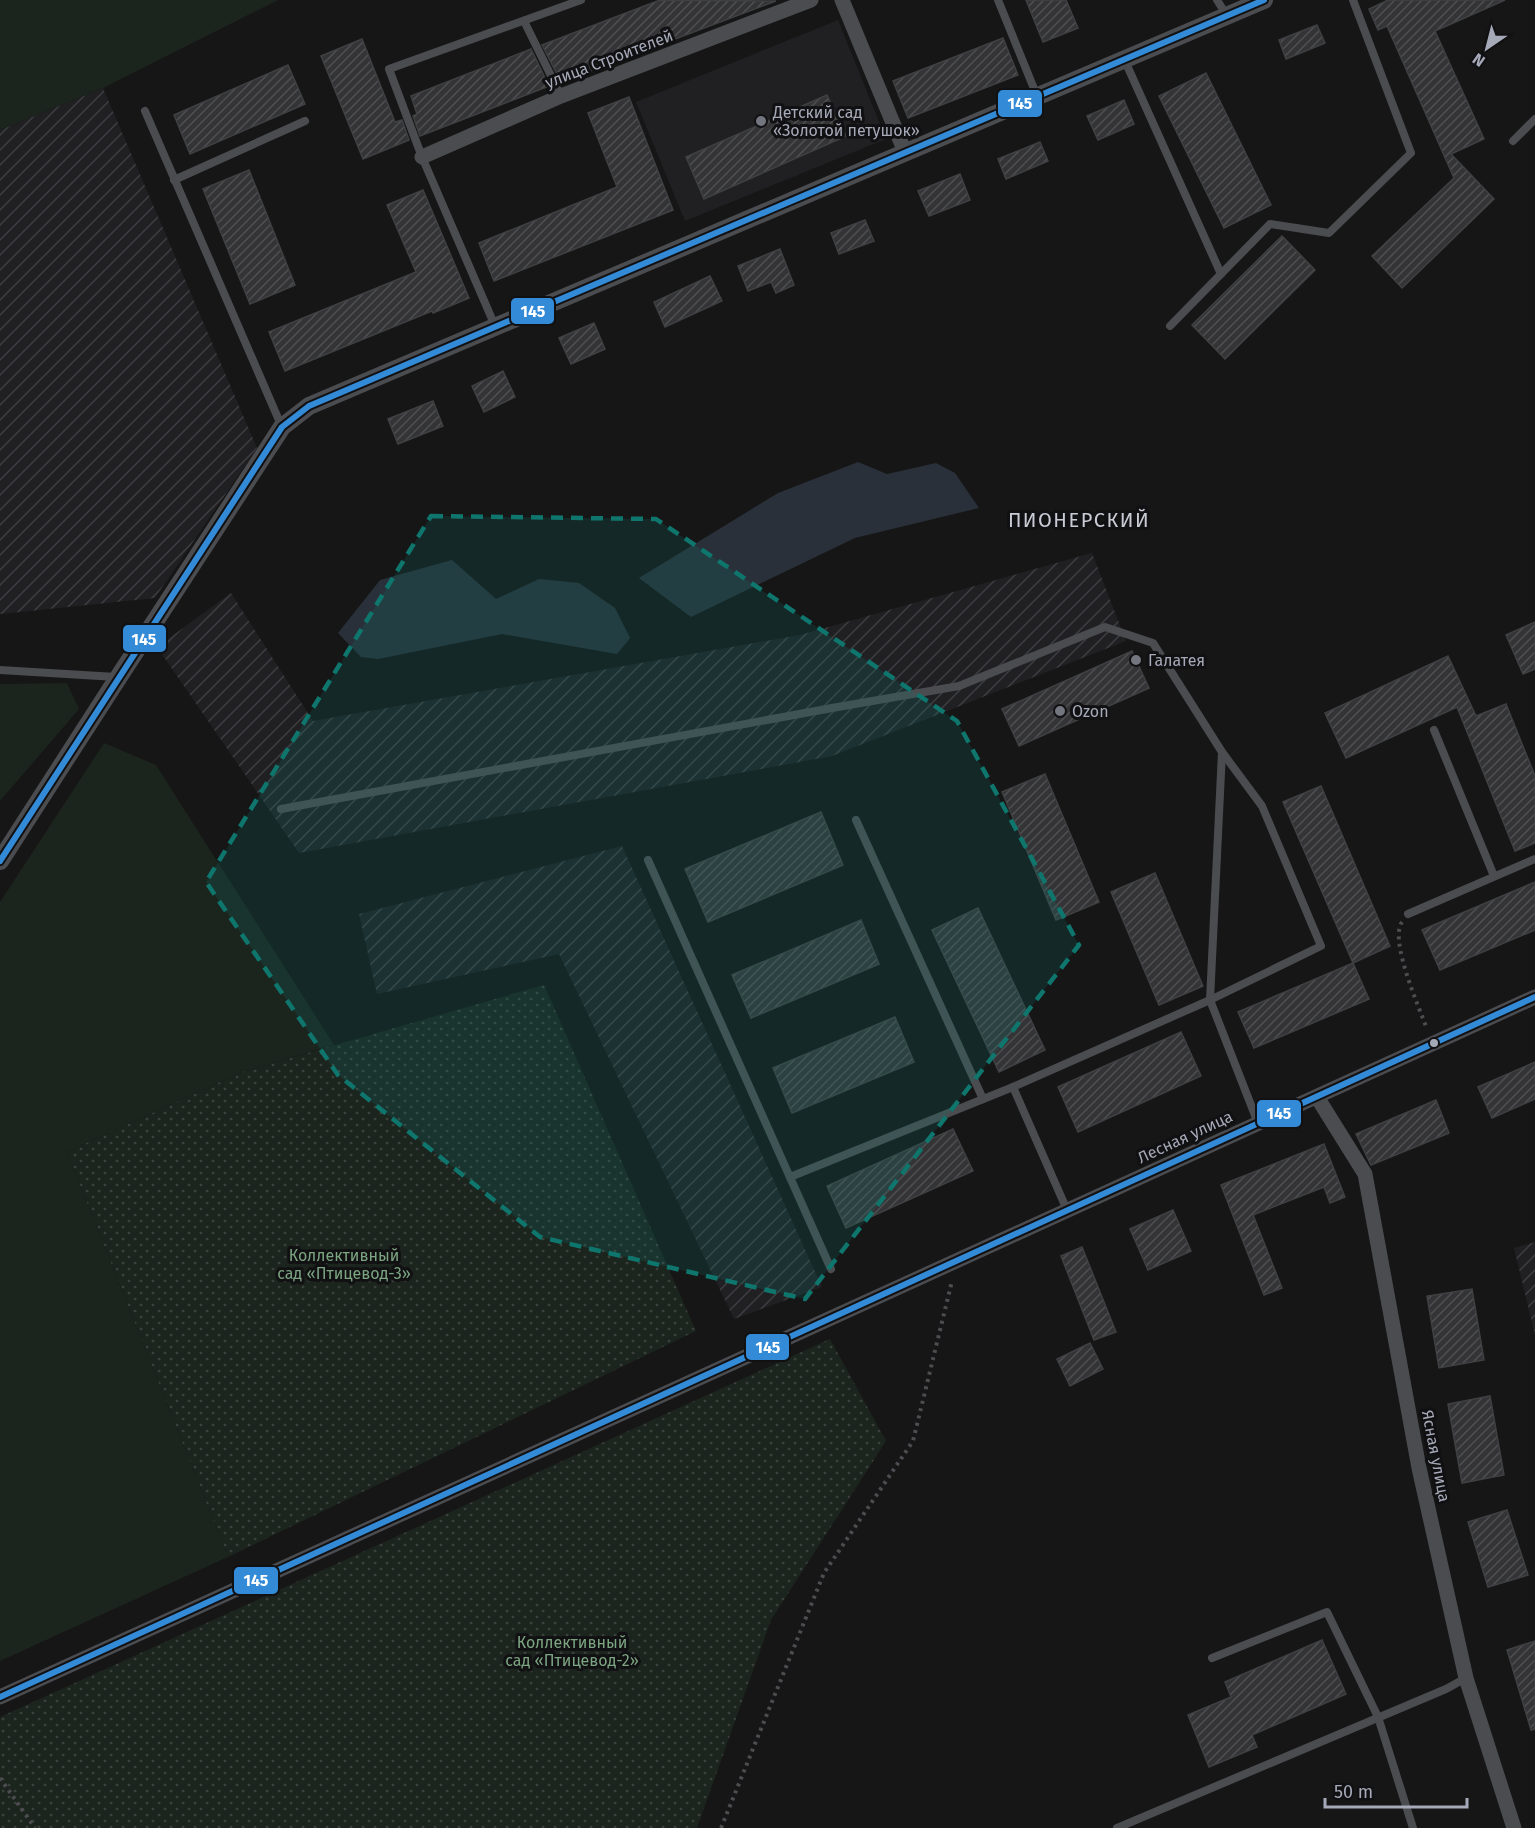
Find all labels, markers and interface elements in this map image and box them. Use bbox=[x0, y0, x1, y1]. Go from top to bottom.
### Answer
north arrow bbox=[1457, 18, 1517, 78]
street label: улица Строителей bbox=[542, 26, 676, 92]
text: N bbox=[1469, 49, 1488, 71]
line badge: 145 bbox=[997, 89, 1043, 118]
text: 145 bbox=[1008, 94, 1033, 113]
place label: Детский сад «Золотой петушок» bbox=[772, 103, 920, 140]
marker: Детский сад «Золотой петушок» bbox=[754, 114, 768, 128]
line badge: 145 bbox=[510, 297, 555, 325]
text: 145 bbox=[521, 302, 546, 321]
district label: ПИОНЕРСКИЙ bbox=[1008, 508, 1150, 532]
line badge: 145 bbox=[122, 624, 167, 653]
text: 145 bbox=[132, 630, 157, 649]
place label: Галатея bbox=[1148, 651, 1205, 670]
marker: Галатея bbox=[1129, 653, 1143, 667]
place label: Ozon bbox=[1072, 702, 1109, 721]
marker: Ozon bbox=[1053, 704, 1067, 718]
unlabelled marker bbox=[1428, 1037, 1440, 1049]
line badge: 145 bbox=[1256, 1099, 1302, 1128]
text: 145 bbox=[1267, 1104, 1292, 1123]
street label: Лесная улица bbox=[1134, 1107, 1236, 1167]
park label: Коллективный сад «Птицевод-3» bbox=[277, 1246, 411, 1283]
line badge: 145 bbox=[745, 1333, 790, 1361]
text: 145 bbox=[756, 1338, 781, 1357]
street label: Ясная улица bbox=[1418, 1408, 1454, 1504]
line badge: 145 bbox=[233, 1566, 279, 1595]
text: 145 bbox=[244, 1571, 269, 1590]
park label: Коллективный сад «Птицевод-2» bbox=[505, 1633, 639, 1670]
scale bar bbox=[1325, 1771, 1468, 1809]
text: 50 m bbox=[1334, 1781, 1373, 1803]

